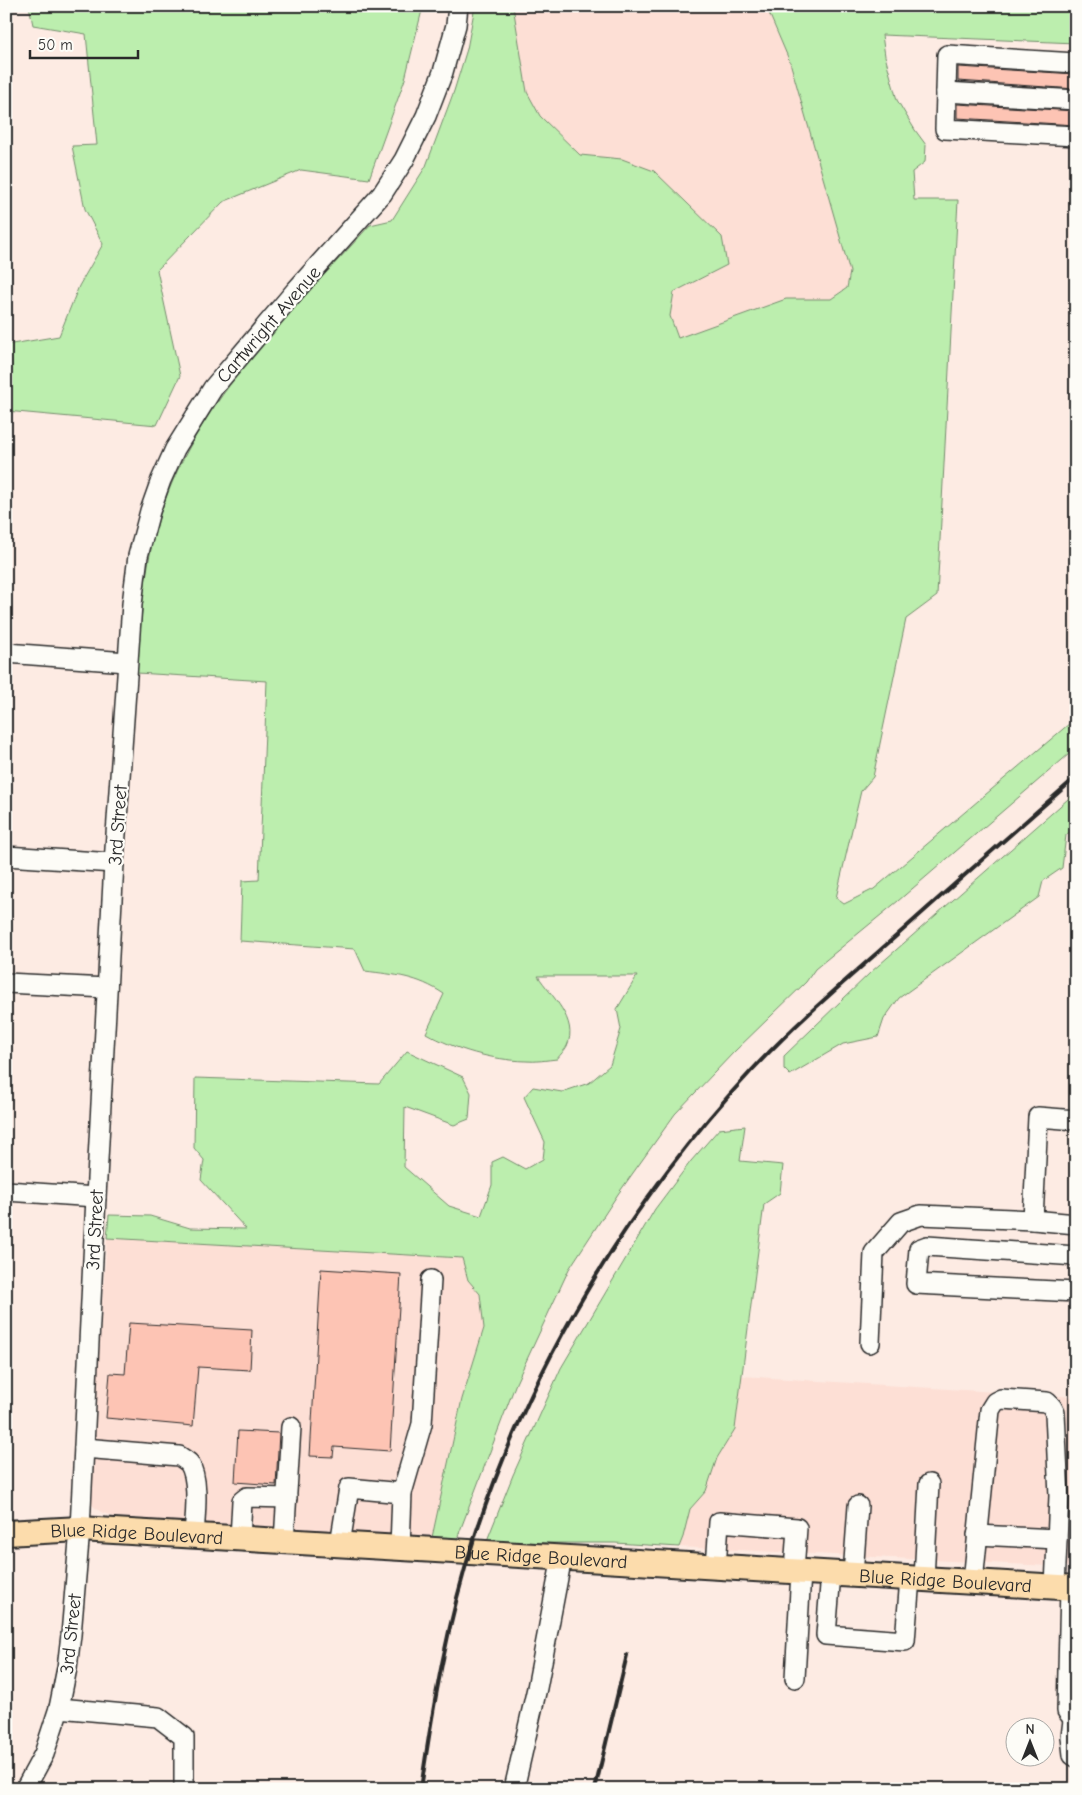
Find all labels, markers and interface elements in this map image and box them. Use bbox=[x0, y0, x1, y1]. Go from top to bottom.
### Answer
scale bar bbox=[30, 28, 138, 60]
text: 50 m bbox=[38, 36, 73, 54]
street label: Cartwright Avenue bbox=[212, 262, 325, 388]
street label: 3rd Street bbox=[104, 784, 132, 866]
street label: 3rd Street bbox=[82, 1189, 108, 1271]
street label: Blue Ridge Boulevard bbox=[50, 1519, 224, 1549]
street label: Blue Ridge Boulevard bbox=[454, 1541, 628, 1573]
street label: Blue Ridge Boulevard bbox=[858, 1565, 1032, 1597]
street label: 3rd Street bbox=[56, 1592, 86, 1675]
north arrow bbox=[1004, 1718, 1054, 1768]
text: N bbox=[1025, 1721, 1035, 1738]

